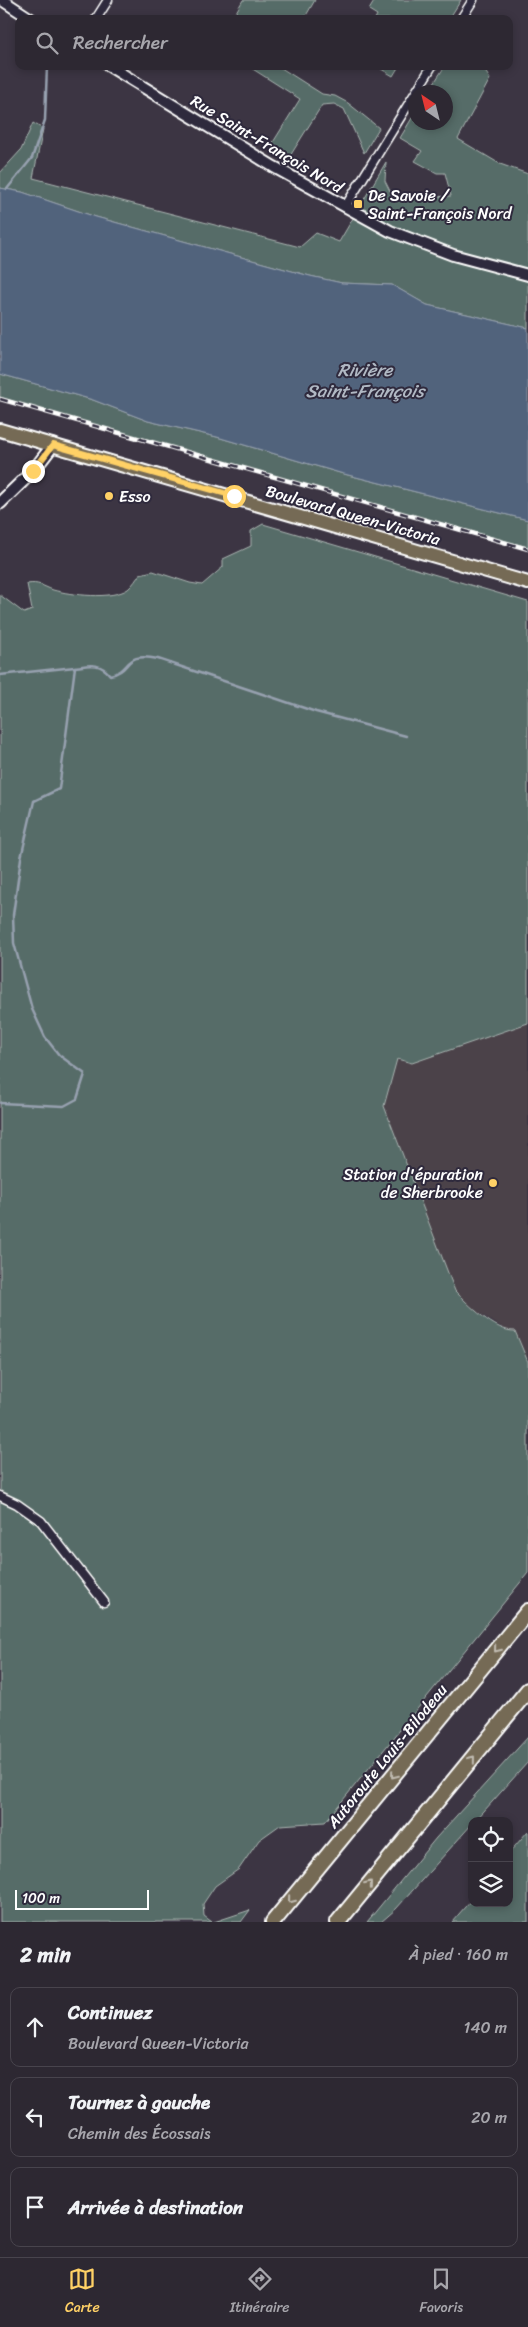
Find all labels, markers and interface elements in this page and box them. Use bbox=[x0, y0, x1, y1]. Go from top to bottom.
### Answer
search box bbox=[15, 15, 513, 70]
text: Rechercher bbox=[73, 26, 168, 59]
icon: search bbox=[33, 29, 61, 57]
north arrow bbox=[408, 85, 453, 130]
street label: Rue Saint-François Nord bbox=[185, 87, 350, 202]
place label: De Savoie / Saint-François Nord bbox=[368, 181, 513, 228]
marker: De Savoie / Saint-François Nord bbox=[352, 198, 364, 210]
water label: Rivière Saint-François bbox=[306, 354, 426, 407]
route end bbox=[22, 460, 45, 483]
street label: Boulevard Queen-Victoria bbox=[262, 476, 445, 554]
place label: Esso bbox=[119, 482, 151, 511]
route start bbox=[223, 485, 246, 508]
marker: Esso bbox=[103, 490, 115, 502]
place label: Station d'épuration de Sherbrooke bbox=[343, 1160, 483, 1207]
marker: Station d'épuration de Sherbrooke bbox=[487, 1177, 499, 1189]
one-way arrow bbox=[495, 1643, 503, 1652]
street label: Autoroute Louis-Bilodeau bbox=[319, 1677, 455, 1836]
one-way arrow bbox=[466, 1756, 475, 1765]
one-way arrow bbox=[391, 1769, 400, 1778]
map controls bbox=[468, 1817, 513, 1907]
button: locate bbox=[468, 1817, 513, 1862]
button: layers bbox=[468, 1862, 513, 1907]
one-way arrow bbox=[363, 1881, 372, 1890]
text: 100 m bbox=[22, 1886, 60, 1911]
scale bar bbox=[15, 1887, 149, 1910]
one-way arrow bbox=[288, 1895, 297, 1904]
text: 2 min bbox=[20, 1936, 71, 1974]
text: À pied · 160 m bbox=[409, 1940, 508, 1969]
text: Continuez bbox=[68, 1996, 153, 2029]
icon: ahead bbox=[21, 2013, 49, 2041]
text: 140 m bbox=[464, 2013, 507, 2042]
text: Boulevard Queen-Victoria bbox=[68, 2029, 248, 2058]
text: Tournez à gauche bbox=[68, 2086, 210, 2119]
icon: left bbox=[21, 2103, 49, 2131]
text: 20 m bbox=[471, 2103, 507, 2132]
text: Chemin des Écossais bbox=[68, 2119, 211, 2148]
text: Arrivée à destination bbox=[68, 2191, 243, 2224]
icon: arrive bbox=[21, 2193, 49, 2221]
tab: Carte bbox=[65, 2265, 100, 2320]
tab: Itinéraire bbox=[230, 2265, 290, 2320]
tab: Favoris bbox=[419, 2265, 463, 2320]

